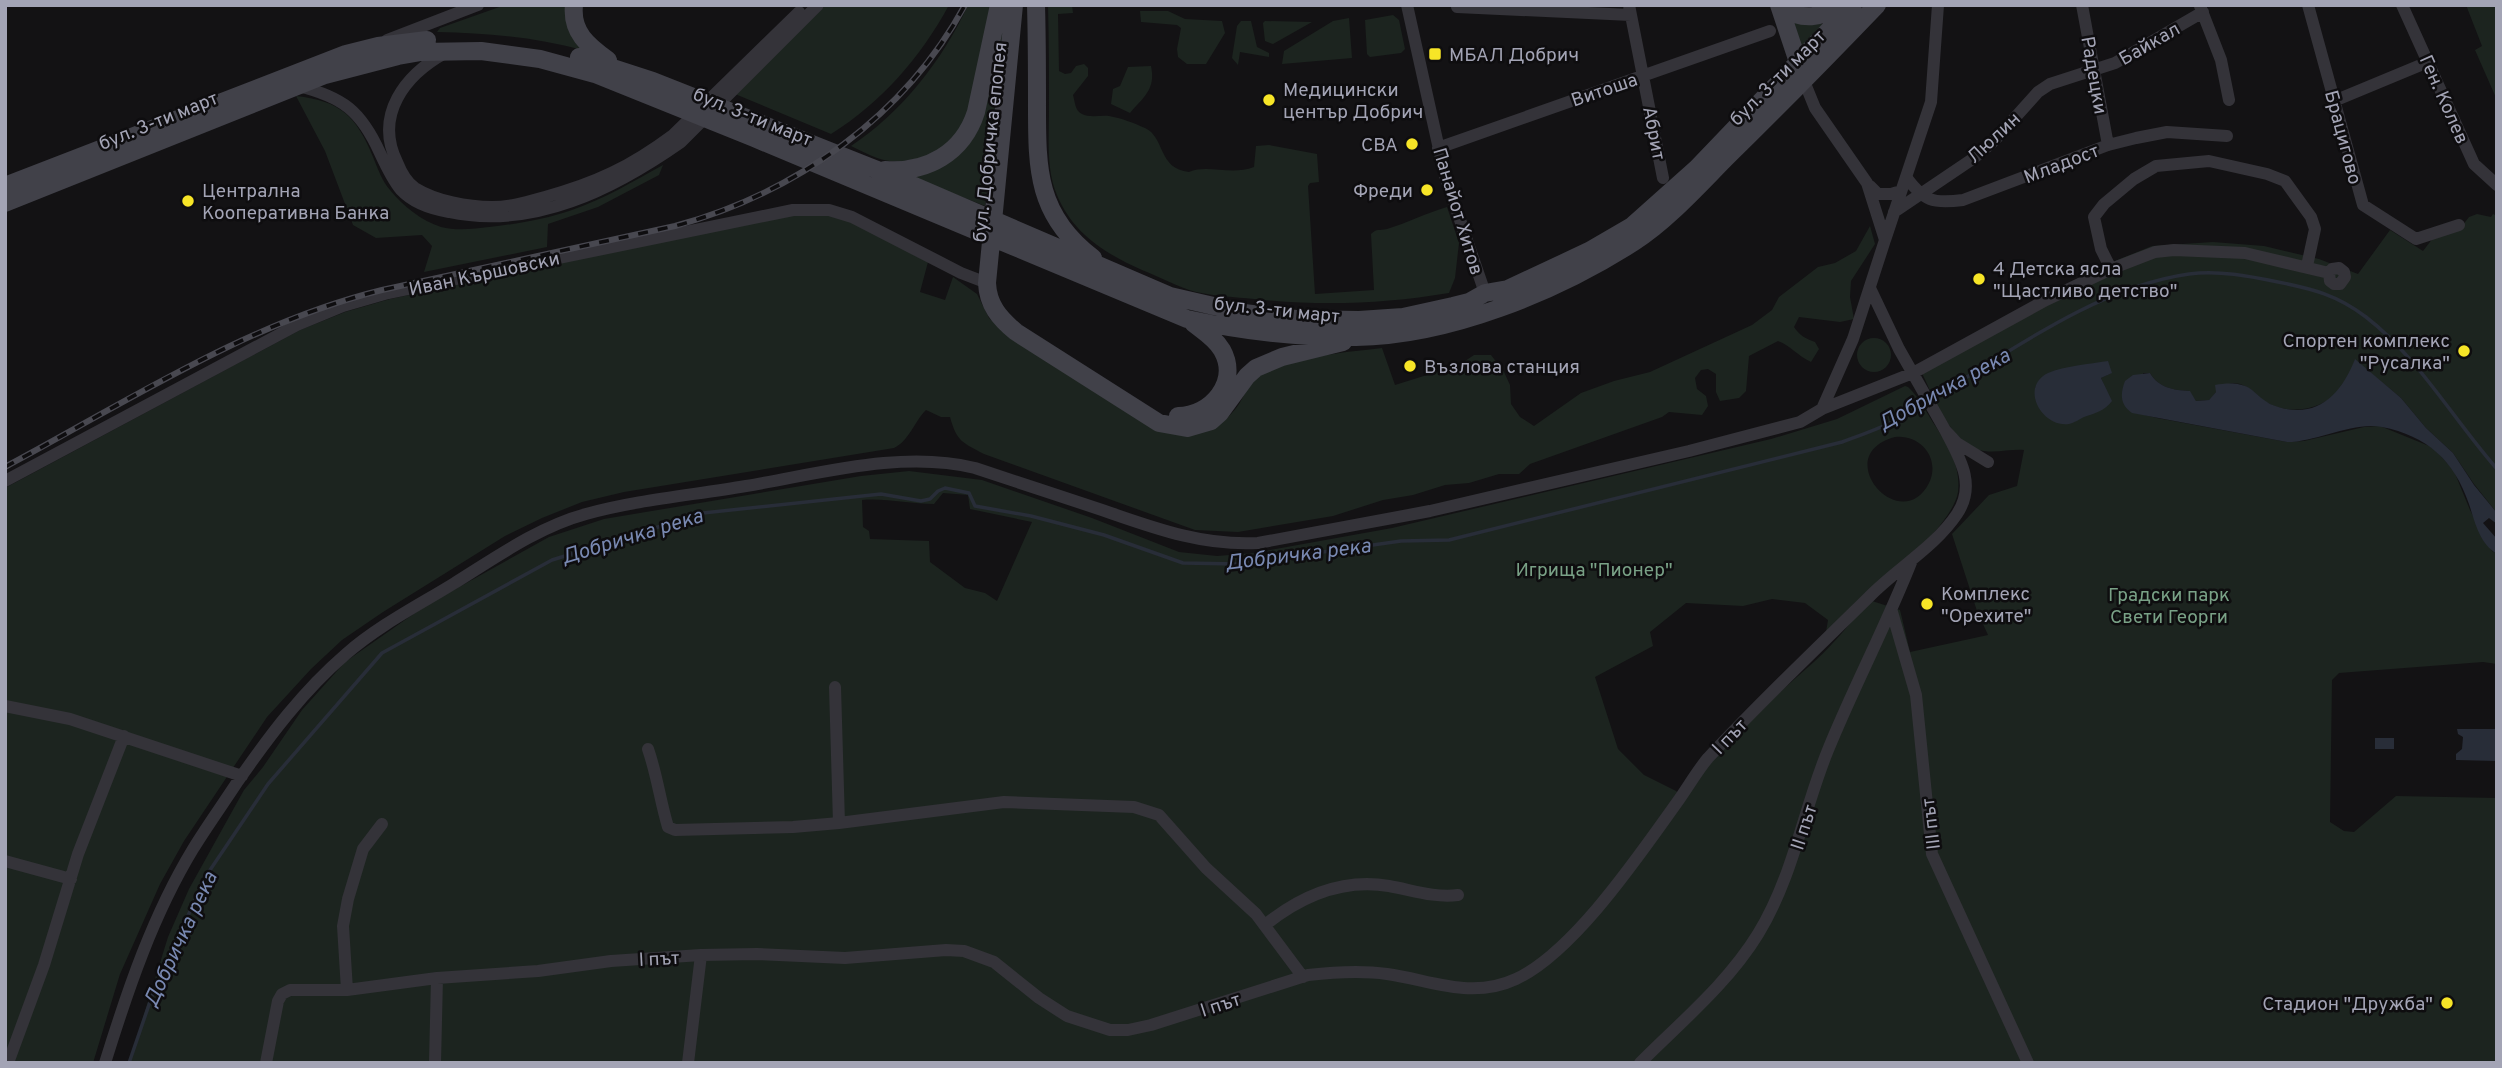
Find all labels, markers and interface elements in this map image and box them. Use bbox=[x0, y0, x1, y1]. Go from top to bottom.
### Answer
street label: Байкал bbox=[2115, 18, 2185, 72]
street label: бул. 3-ти март bbox=[1725, 25, 1832, 132]
street label: Радецки bbox=[2074, 35, 2112, 116]
street label: бул. Добричка епопея bbox=[969, 41, 1013, 243]
place label: МБАЛ Добрич bbox=[1449, 44, 1579, 68]
marker: МБАЛ Добрич bbox=[1427, 46, 1443, 62]
street label: Ген. Колев bbox=[2413, 52, 2473, 148]
street label: Витоша bbox=[1568, 68, 1641, 113]
place label: Медицински център Добрич bbox=[1283, 79, 1423, 125]
street label: бул. 3-ти март bbox=[689, 83, 816, 153]
street label: бул. 3-ти март bbox=[96, 87, 222, 157]
street label: Брацигово bbox=[2318, 88, 2366, 187]
marker: Медицински център Добрич bbox=[1261, 92, 1277, 108]
street label: Абрит bbox=[1636, 105, 1670, 163]
street label: Люлин bbox=[1962, 108, 2026, 169]
place label: CBA bbox=[1361, 134, 1398, 158]
marker: CBA bbox=[1404, 136, 1420, 152]
street label: Младост bbox=[2021, 139, 2103, 190]
street label: Панайот Хитов bbox=[1426, 145, 1488, 278]
place label: Централна Кооперативна Банка bbox=[202, 180, 389, 226]
place label: Фреди bbox=[1353, 180, 1413, 204]
marker: Фреди bbox=[1419, 182, 1435, 198]
marker: Централна Кооперативна Банка bbox=[180, 193, 196, 209]
street label: Иван Кършовски bbox=[407, 247, 562, 303]
place label: 4 Детска ясла "Щастливо детство" bbox=[1993, 258, 2177, 304]
marker: 4 Детска ясла "Щастливо детство" bbox=[1971, 271, 1987, 287]
street label: бул. 3-ти март bbox=[1213, 292, 1341, 330]
place label: Спортен комплекс "Русалка" bbox=[2282, 330, 2450, 376]
water label: Добричка река bbox=[1874, 343, 2015, 438]
marker: Спортен комплекс "Русалка" bbox=[2456, 343, 2472, 359]
place label: Възлова станция bbox=[1424, 356, 1580, 380]
marker: Възлова станция bbox=[1402, 358, 1418, 374]
water label: Добричка река bbox=[558, 503, 707, 572]
water label: Добричка река bbox=[1224, 533, 1373, 578]
park label: Игрища "Пионер" bbox=[1515, 559, 1673, 583]
place label: Комплекс "Орехите" bbox=[1941, 583, 2031, 629]
park label: Градски парк Свети Георги bbox=[2108, 584, 2230, 630]
marker: Комплекс "Орехите" bbox=[1919, 596, 1935, 612]
street label: І път bbox=[1708, 714, 1754, 760]
street label: ІІІ път bbox=[1917, 796, 1947, 851]
street label: ІІ път bbox=[1786, 802, 1824, 853]
water label: Добричка река bbox=[138, 867, 225, 1012]
street label: І път bbox=[638, 947, 681, 973]
street label: І път bbox=[1197, 988, 1244, 1024]
place label: Стадион "Дружба" bbox=[2262, 993, 2433, 1017]
marker: Стадион "Дружба" bbox=[2439, 995, 2455, 1011]

